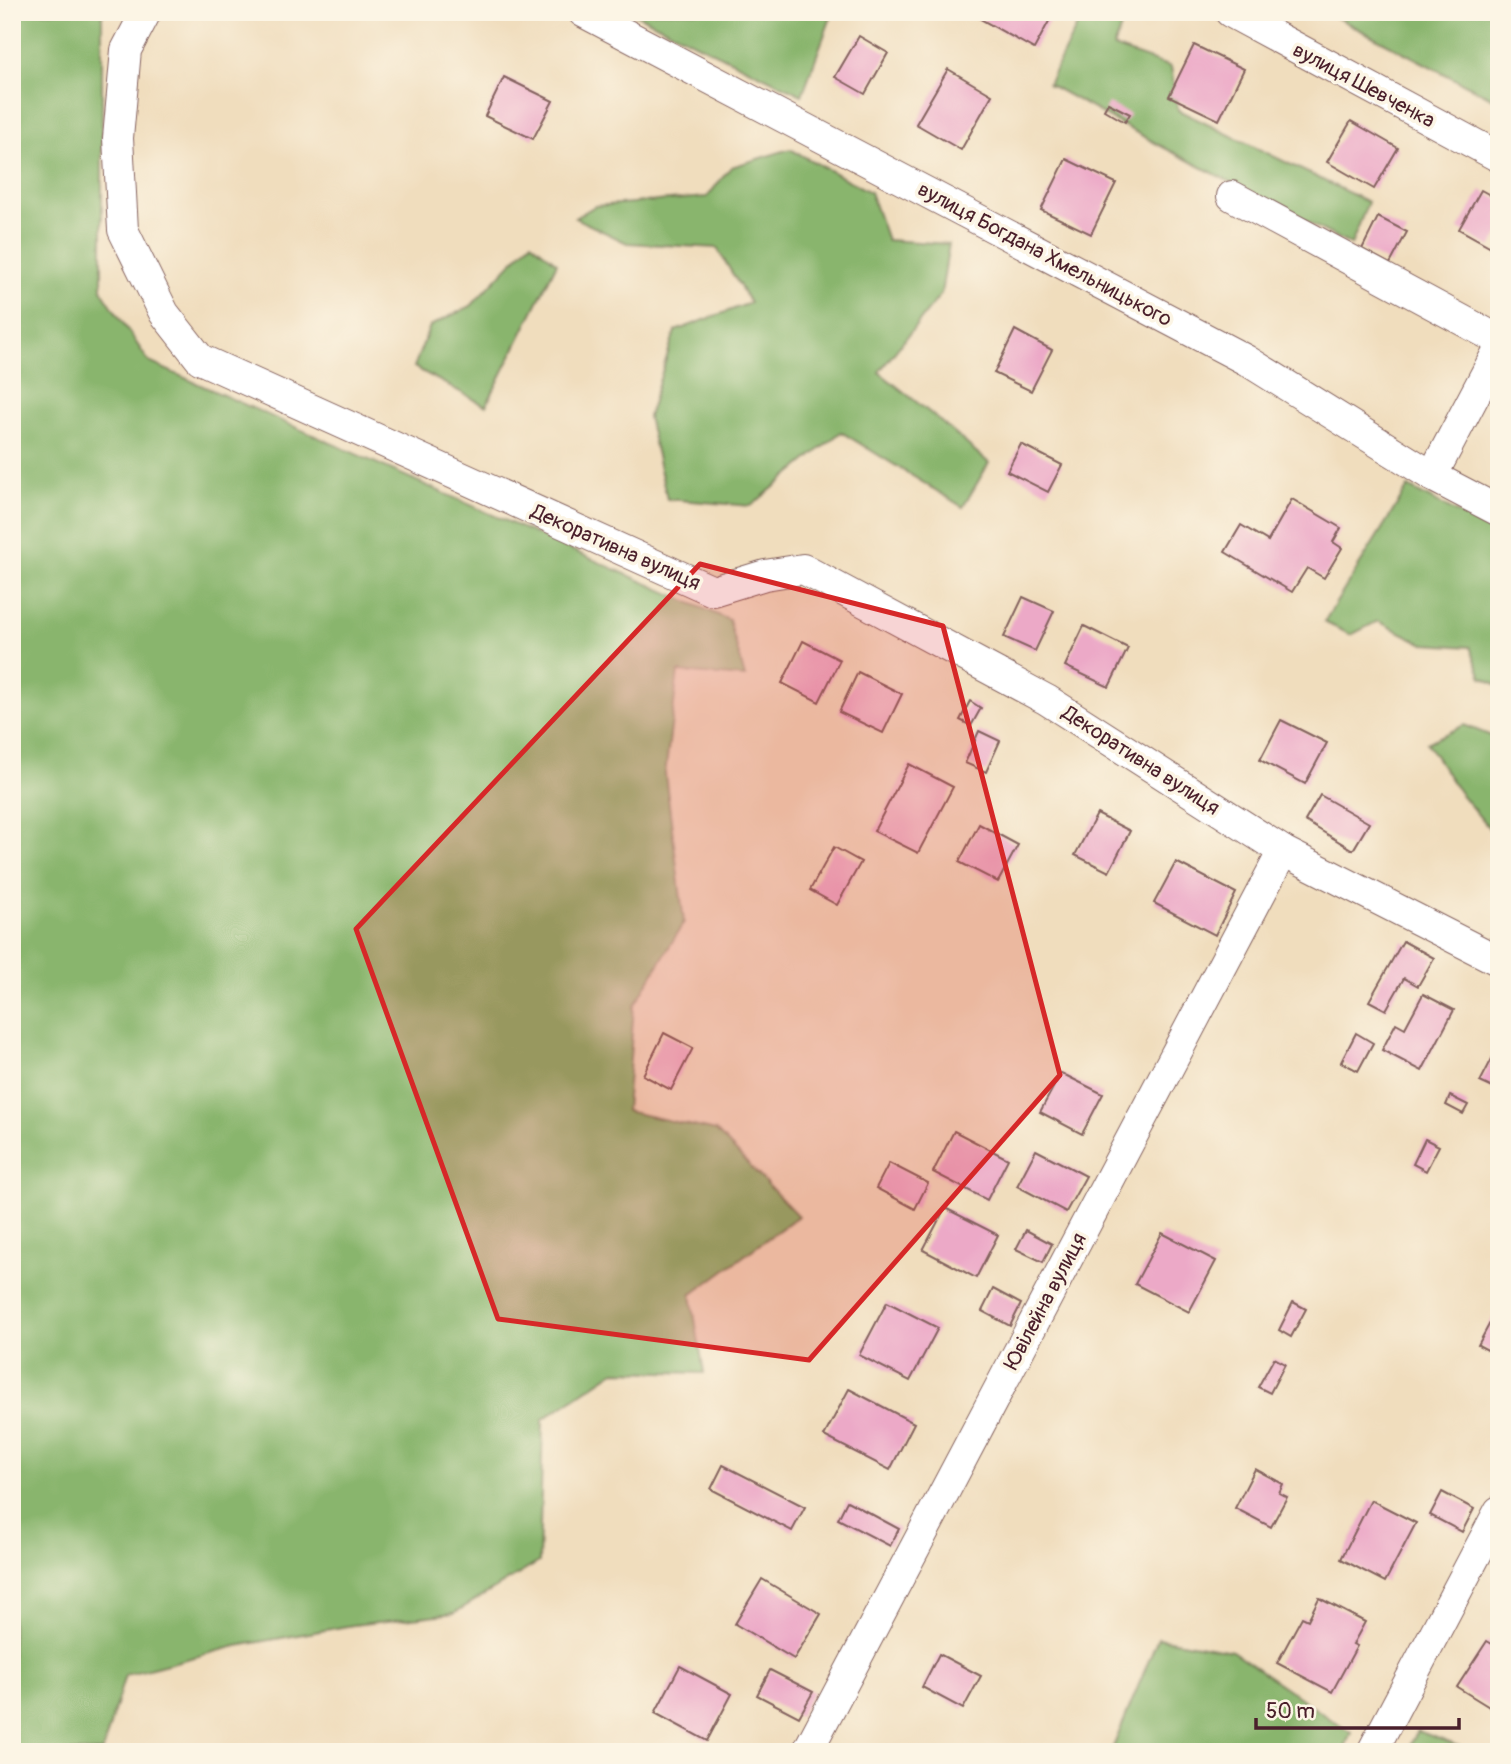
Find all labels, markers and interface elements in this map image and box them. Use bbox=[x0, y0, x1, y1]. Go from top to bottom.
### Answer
street label: вулиця Шевченка bbox=[1288, 37, 1439, 134]
street label: вулиця Богдана Хмельницького bbox=[913, 176, 1176, 333]
street label: Декоративна вулиця bbox=[526, 498, 705, 597]
street label: Декоративна вулиця bbox=[1056, 699, 1225, 821]
street label: Ювілейна вулиця bbox=[998, 1228, 1093, 1374]
scale bar bbox=[1256, 1687, 1458, 1731]
text: 50 m bbox=[1266, 1698, 1315, 1725]

